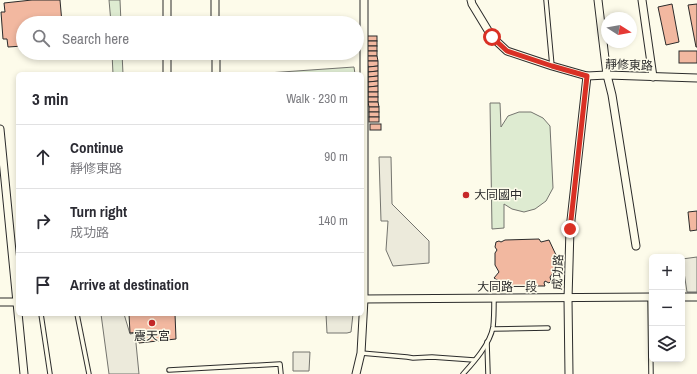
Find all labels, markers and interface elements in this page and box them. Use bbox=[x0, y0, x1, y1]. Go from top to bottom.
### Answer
north arrow bbox=[601, 12, 637, 48]
search box bbox=[16, 16, 364, 60]
icon: search bbox=[30, 27, 52, 49]
text: Search here bbox=[62, 28, 129, 49]
route start bbox=[483, 28, 501, 46]
street label: 靜修東路 bbox=[605, 56, 653, 74]
text: 3 min bbox=[32, 87, 68, 110]
text: Walk · 230 m bbox=[286, 90, 348, 107]
text: Continue bbox=[70, 137, 123, 158]
icon: ahead bbox=[32, 146, 54, 168]
text: 90 m bbox=[324, 148, 348, 165]
text: 靜修東路 bbox=[70, 160, 122, 177]
place label: 大同國中 bbox=[474, 187, 522, 203]
marker: 大同國中 bbox=[461, 190, 471, 200]
text: Turn right bbox=[70, 201, 127, 222]
icon: right bbox=[32, 210, 54, 232]
text: 140 m bbox=[318, 212, 348, 229]
route end bbox=[561, 220, 579, 238]
text: 成功路 bbox=[70, 224, 109, 241]
street label: 成功路 bbox=[549, 254, 567, 290]
map controls bbox=[649, 254, 685, 362]
button: + bbox=[649, 254, 685, 290]
icon: arrive bbox=[32, 274, 54, 296]
text: Arrive at destination bbox=[70, 274, 189, 295]
street label: 大同路一段 bbox=[477, 279, 537, 295]
button: − bbox=[649, 290, 685, 326]
marker: 震天宮 bbox=[147, 318, 157, 328]
button: layers bbox=[649, 326, 685, 362]
place label: 震天宮 bbox=[134, 328, 170, 344]

